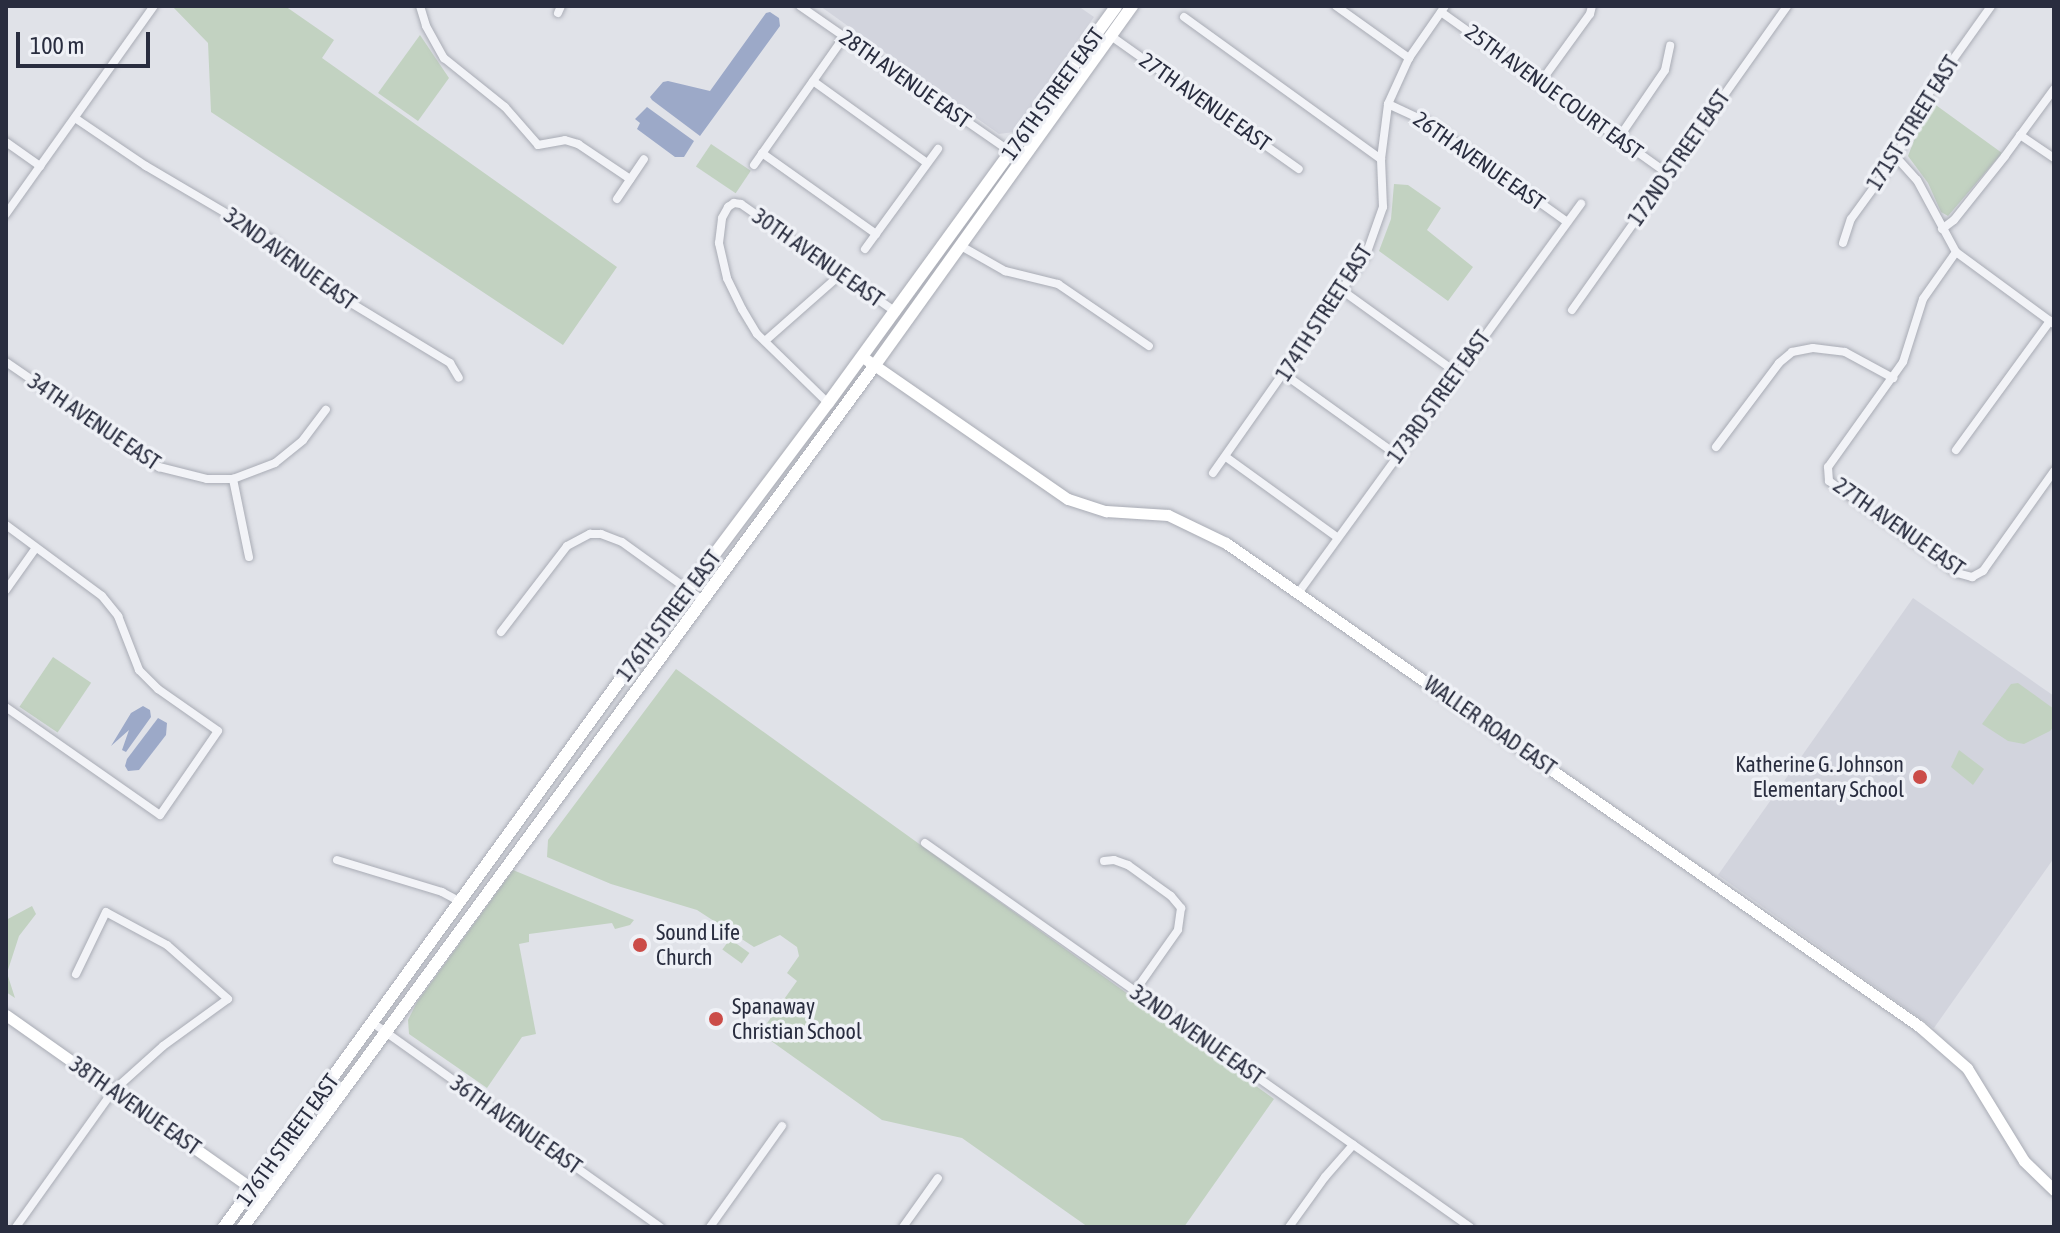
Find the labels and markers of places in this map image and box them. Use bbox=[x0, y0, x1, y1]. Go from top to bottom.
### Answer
place label: Katherine G. Johnson Elementary School bbox=[1735, 751, 1904, 802]
marker: Katherine G. Johnson Elementary School bbox=[1911, 768, 1929, 786]
place label: Sound Life Church bbox=[656, 919, 740, 970]
marker: Sound Life Church bbox=[631, 936, 649, 954]
place label: Spanaway Christian School bbox=[732, 993, 862, 1044]
marker: Spanaway Christian School bbox=[707, 1010, 725, 1028]

